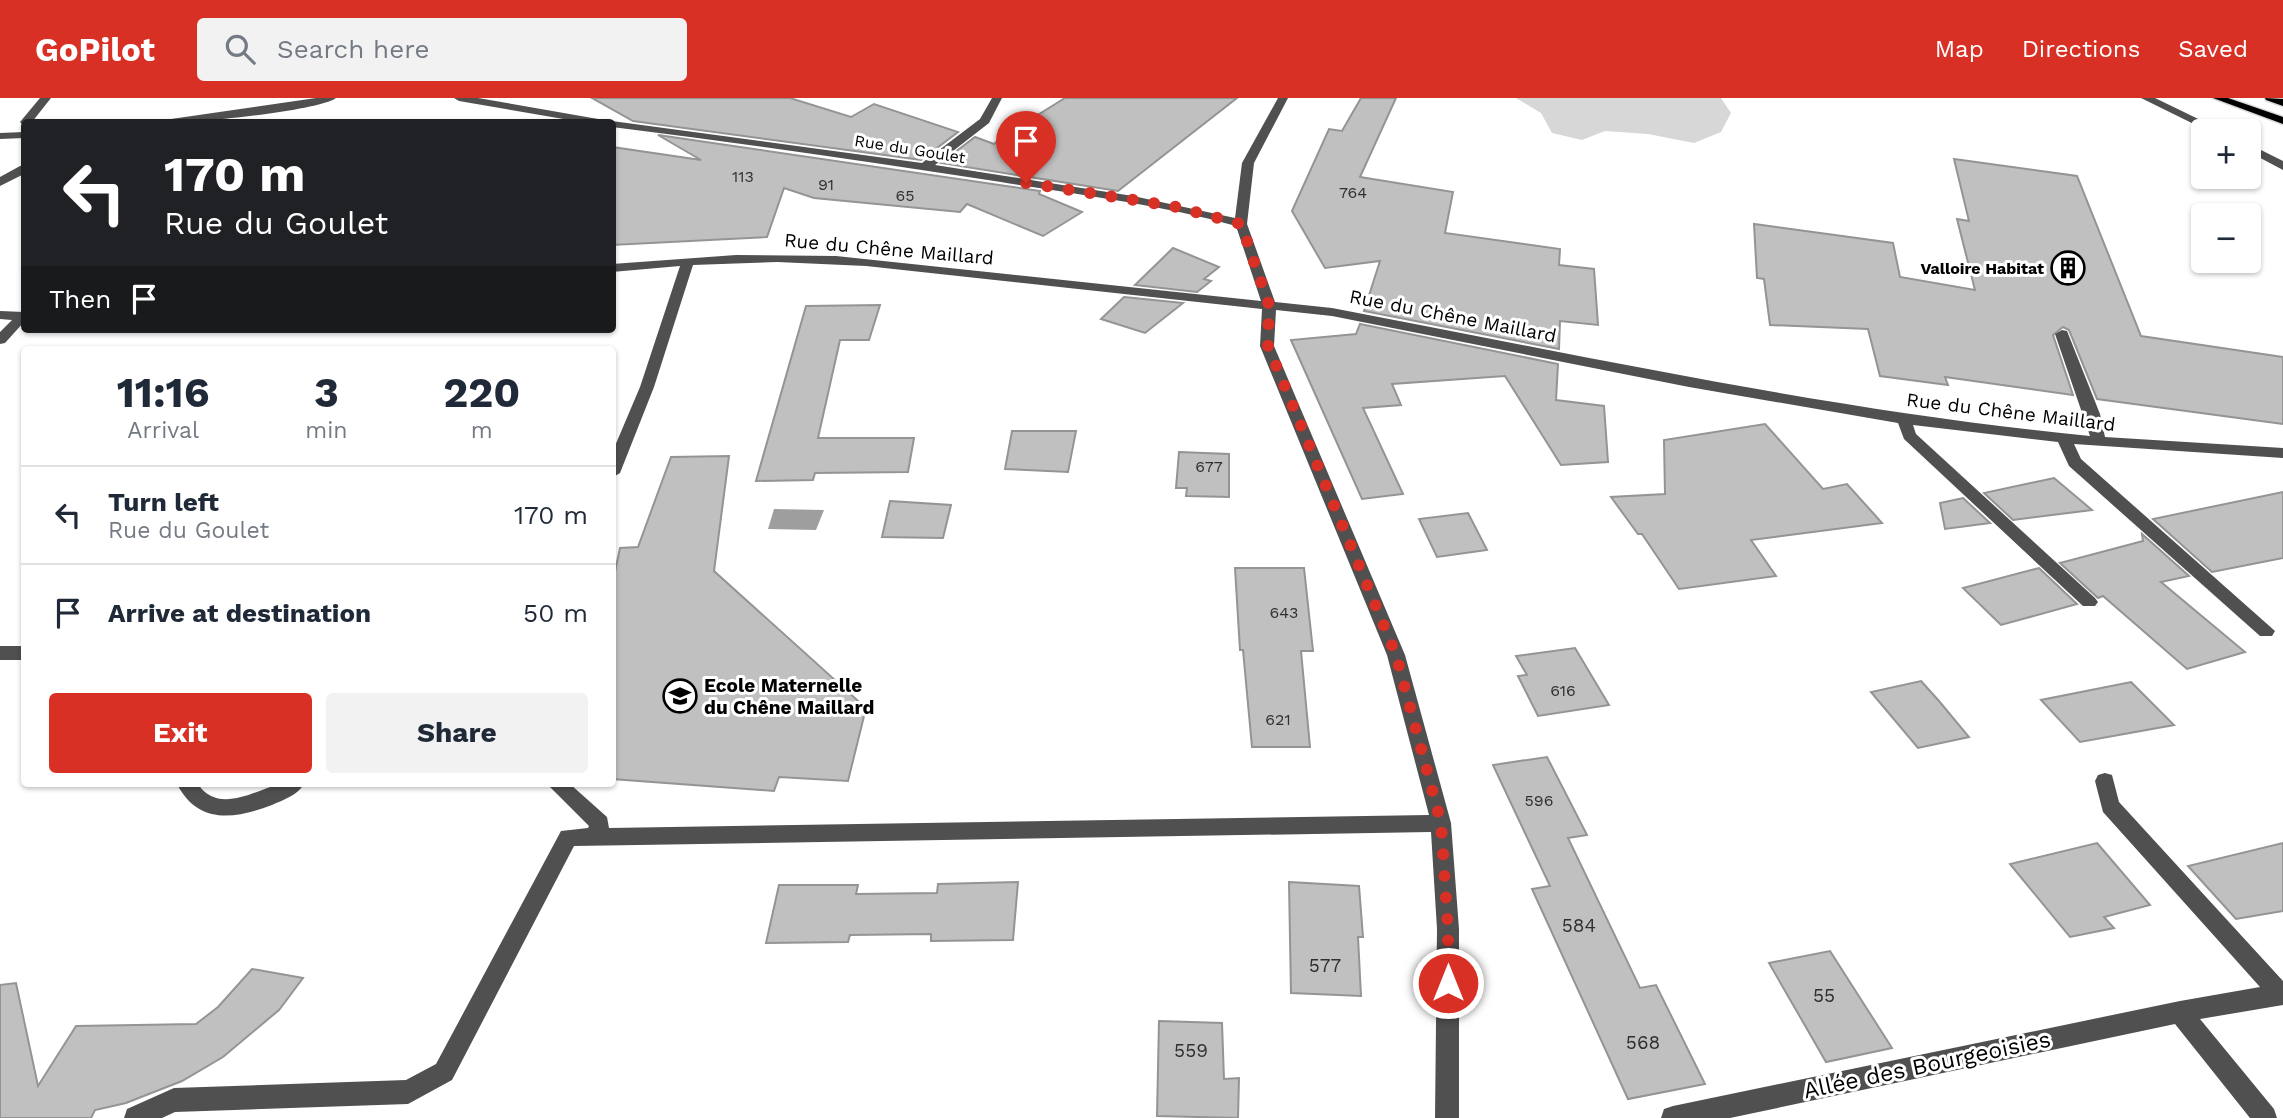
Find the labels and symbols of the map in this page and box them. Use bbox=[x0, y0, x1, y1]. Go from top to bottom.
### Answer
pin bbox=[996, 111, 1056, 183]
street label: Rue du Goulet bbox=[853, 131, 967, 167]
house number: 113 bbox=[732, 167, 754, 186]
house number: 91 bbox=[818, 175, 834, 194]
house number: 764 bbox=[1339, 183, 1367, 202]
house number: 65 bbox=[895, 186, 915, 205]
street label: Rue du Chêne Maillard bbox=[783, 228, 995, 270]
building icon: Valloire Habitat bbox=[2049, 249, 2087, 287]
place label: Valloire Habitat bbox=[1921, 259, 2044, 278]
street label: Rue du Chêne Maillard bbox=[1348, 285, 1558, 347]
street label: Rue du Chêne Maillard bbox=[1905, 388, 2117, 436]
house number: 677 bbox=[1195, 457, 1223, 476]
house number: 643 bbox=[1270, 603, 1298, 622]
place label: Ecole Maternelle du Chêne Maillard bbox=[704, 674, 874, 719]
school or university icon: Ecole Maternelle du Chêne Maillard bbox=[661, 677, 699, 715]
house number: 616 bbox=[1550, 681, 1576, 700]
house number: 621 bbox=[1265, 710, 1291, 729]
house number: 596 bbox=[1525, 791, 1553, 810]
house number: 584 bbox=[1562, 914, 1596, 937]
position arrow bbox=[1411, 946, 1485, 1020]
house number: 577 bbox=[1309, 954, 1341, 977]
house number: 55 bbox=[1813, 984, 1835, 1007]
street label: Allée des Bourgeoisies bbox=[1801, 1026, 2053, 1104]
house number: 568 bbox=[1626, 1031, 1660, 1054]
house number: 559 bbox=[1174, 1039, 1208, 1062]

